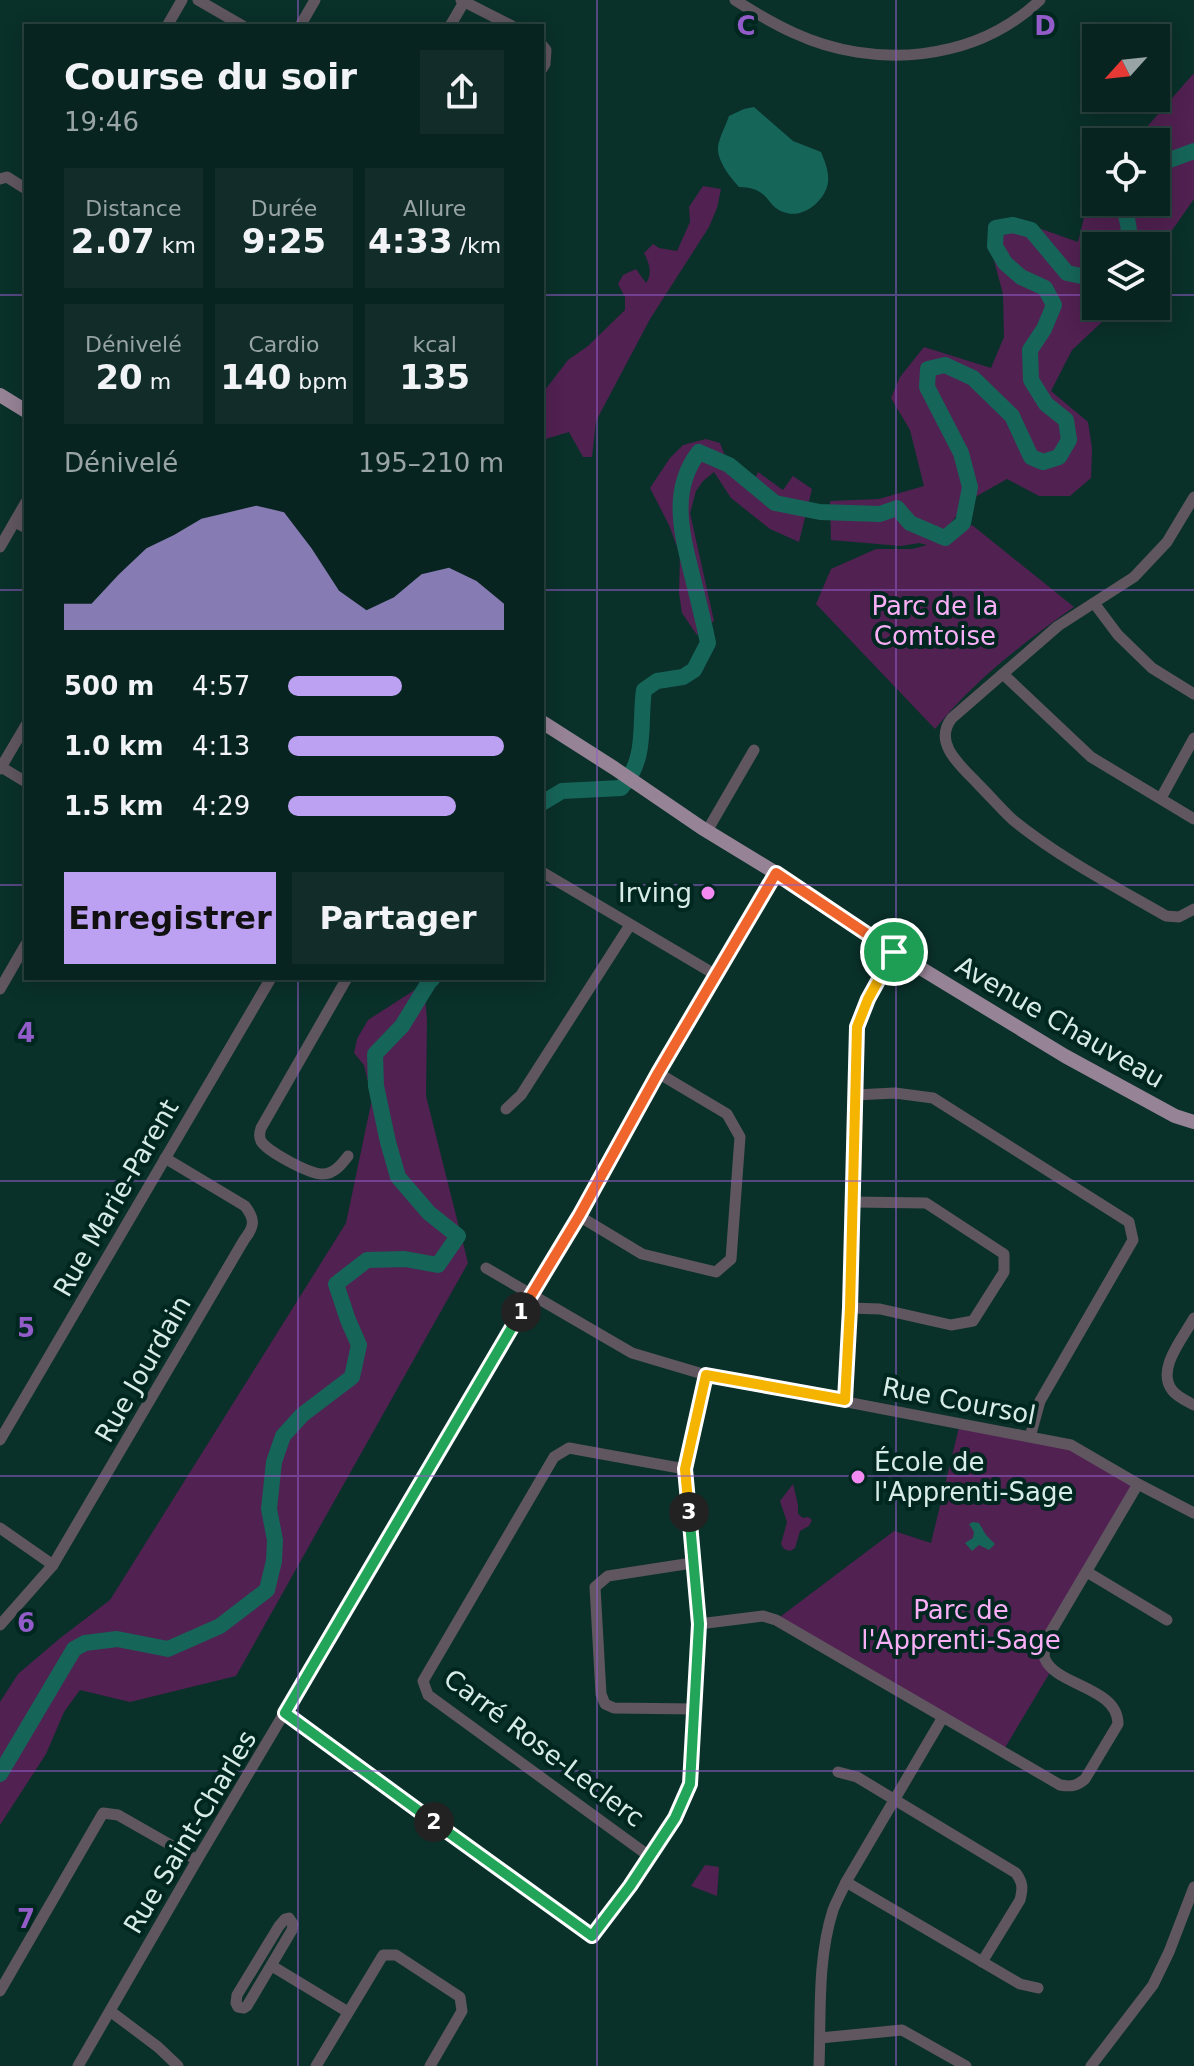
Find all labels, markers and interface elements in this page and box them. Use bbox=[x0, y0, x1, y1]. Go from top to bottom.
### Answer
text: C bbox=[736, 11, 756, 41]
text: D bbox=[1034, 11, 1056, 41]
north arrow bbox=[1082, 24, 1170, 112]
map controls bbox=[1082, 24, 1170, 320]
button: share bbox=[420, 50, 504, 134]
text: Course du soir bbox=[64, 56, 357, 97]
text: 19:46 bbox=[64, 107, 139, 137]
button: locate bbox=[1082, 128, 1170, 216]
text: Distance bbox=[85, 196, 181, 221]
text: Durée bbox=[251, 196, 317, 221]
text: Allure bbox=[403, 196, 466, 221]
text: 2.07 bbox=[71, 221, 155, 261]
text: 9:25 bbox=[242, 221, 326, 261]
text: 4:33 bbox=[368, 221, 453, 261]
button: layers bbox=[1082, 232, 1170, 320]
text: km bbox=[155, 233, 196, 258]
text: /km bbox=[453, 233, 501, 258]
text: Dénivelé bbox=[85, 332, 182, 357]
text: Cardio bbox=[248, 332, 320, 357]
text: kcal bbox=[412, 332, 457, 357]
text: 20 bbox=[95, 357, 143, 397]
text: 140 bbox=[220, 357, 291, 397]
text: 135 bbox=[399, 357, 470, 397]
text: m bbox=[143, 369, 171, 394]
text: bpm bbox=[291, 369, 348, 394]
text: Dénivelé bbox=[64, 448, 178, 478]
text: 195–210 m bbox=[358, 448, 504, 478]
park label: Parc de la Comtoise bbox=[871, 591, 999, 651]
text: 500 m bbox=[64, 671, 154, 701]
text: 4:57 bbox=[192, 671, 250, 701]
text: 1.0 km bbox=[64, 731, 164, 761]
text: 4:13 bbox=[192, 731, 250, 761]
text: 1.5 km bbox=[64, 791, 164, 821]
text: 4:29 bbox=[192, 791, 250, 821]
button: Enregistrer bbox=[64, 872, 276, 964]
button: Partager bbox=[292, 872, 504, 964]
place label: Irving bbox=[618, 878, 692, 908]
marker: Irving bbox=[699, 884, 717, 902]
pin bbox=[860, 918, 928, 986]
icon: arrive bbox=[872, 930, 916, 974]
street label: Avenue Chauveau bbox=[950, 950, 1170, 1094]
text: 4 bbox=[17, 1018, 35, 1048]
street label: Rue Marie-Parent bbox=[47, 1094, 185, 1302]
street label: Rue Jourdain bbox=[89, 1290, 197, 1448]
pin: 1 bbox=[501, 1292, 541, 1332]
text: 1 bbox=[513, 1299, 529, 1324]
text: 5 bbox=[17, 1313, 35, 1343]
street label: Rue Coursol bbox=[880, 1371, 1038, 1431]
place label: École de l'Apprenti-Sage bbox=[874, 1446, 1074, 1507]
marker: École de l'Apprenti-Sage bbox=[849, 1468, 867, 1486]
pin: 3 bbox=[669, 1492, 709, 1532]
text: 3 bbox=[681, 1499, 697, 1524]
park label: Parc de l'Apprenti-Sage bbox=[861, 1595, 1061, 1655]
text: 6 bbox=[17, 1608, 35, 1638]
street label: Carré Rose-Leclerc bbox=[438, 1663, 650, 1833]
street label: Rue Saint-Charles bbox=[118, 1725, 262, 1939]
pin: 2 bbox=[414, 1802, 454, 1842]
text: 2 bbox=[426, 1809, 442, 1834]
text: 7 bbox=[17, 1904, 35, 1934]

